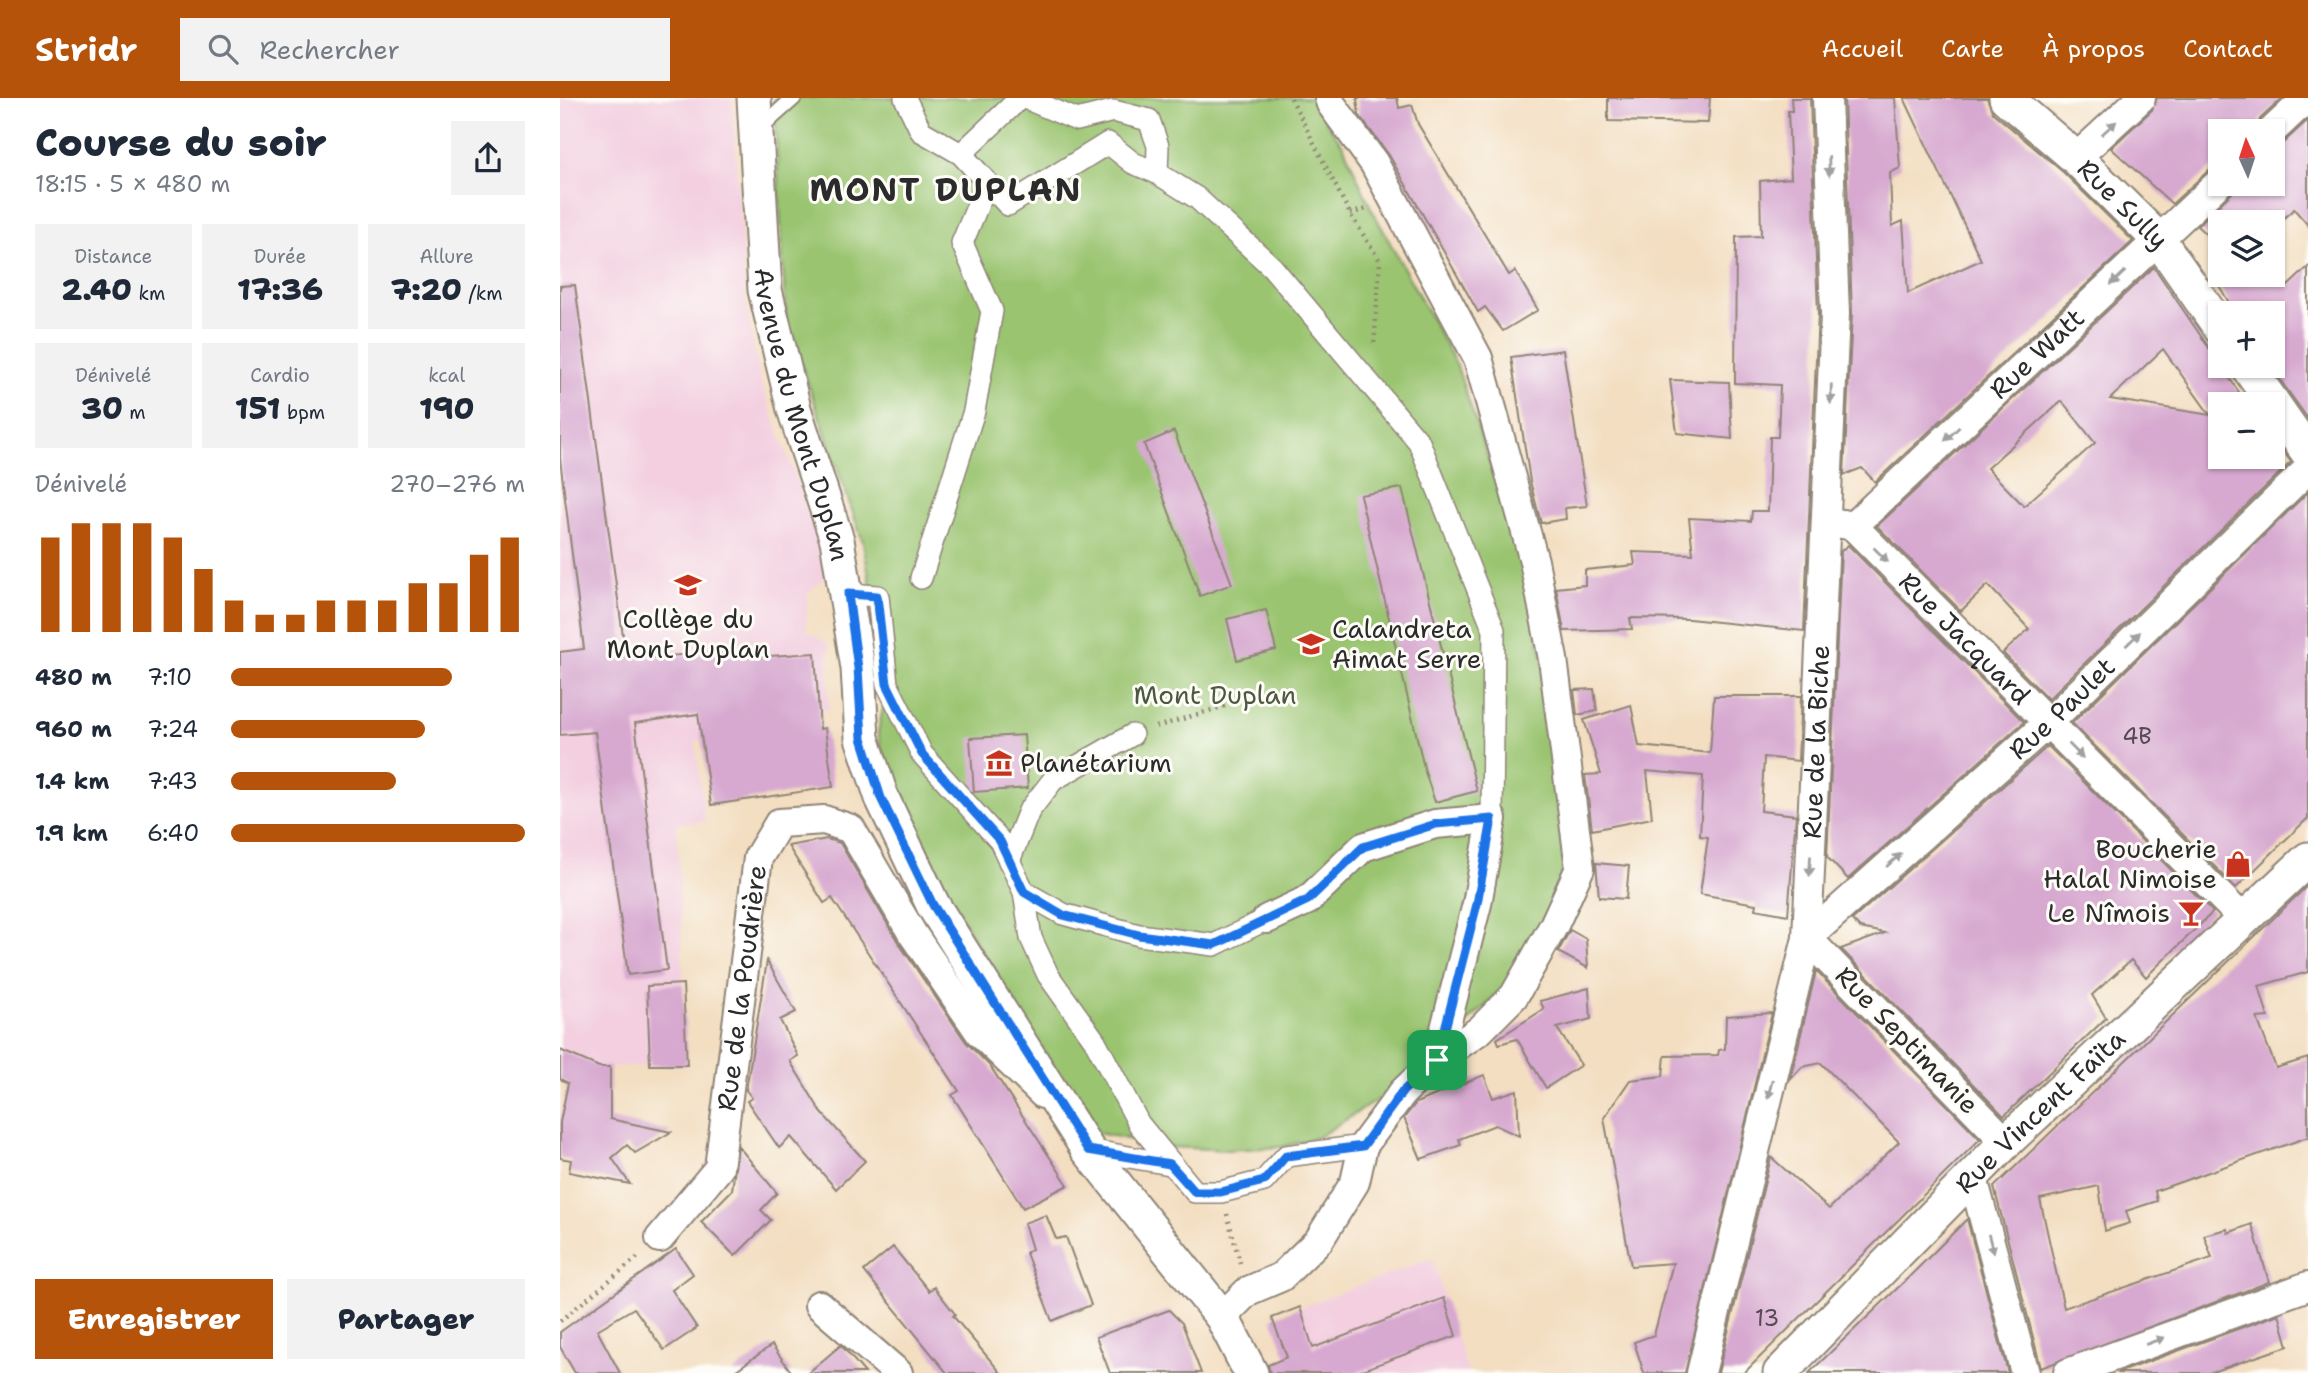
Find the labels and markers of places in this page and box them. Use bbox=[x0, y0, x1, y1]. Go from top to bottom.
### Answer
school or university icon: Collège du Mont Duplan bbox=[673, 570, 703, 600]
place label: Collège du Mont Duplan bbox=[607, 601, 769, 666]
place label: Calandreta Aimat Serre bbox=[1332, 611, 1482, 676]
school or university icon: Calandreta Aimat Serre bbox=[1296, 629, 1326, 659]
place label: Planétarium bbox=[1020, 745, 1172, 780]
museum icon: Planétarium bbox=[984, 748, 1014, 778]
place label: Boucherie Halal Nimoise bbox=[2043, 831, 2217, 896]
shop icon: Boucherie Halal Nimoise bbox=[2223, 849, 2253, 879]
place label: Le Nîmois bbox=[2047, 895, 2170, 930]
bar icon: Le Nîmois bbox=[2176, 898, 2206, 928]
pin bbox=[1407, 1030, 1467, 1090]

